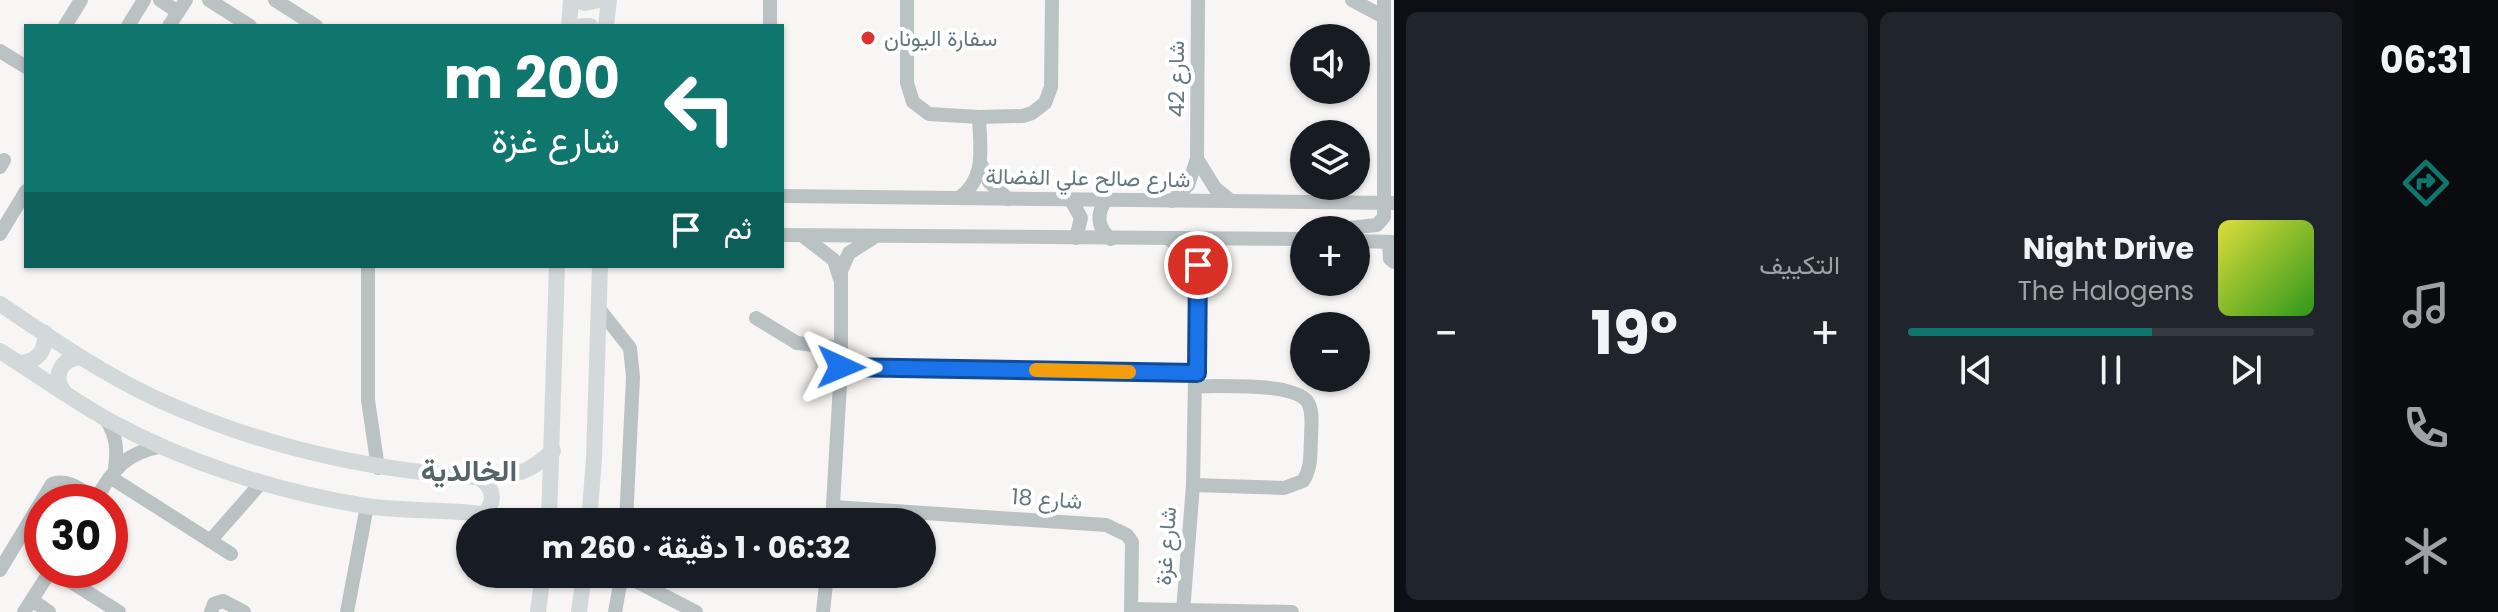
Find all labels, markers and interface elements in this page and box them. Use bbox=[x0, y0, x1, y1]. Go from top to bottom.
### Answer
place label: سفارة اليونان bbox=[884, 23, 997, 54]
map controls bbox=[1290, 24, 1370, 392]
button: sound bbox=[1290, 24, 1370, 104]
marker: سفارة اليونان bbox=[859, 29, 877, 47]
text: 06:31 bbox=[2380, 35, 2472, 86]
text: 200 m bbox=[444, 39, 620, 118]
street label: شارع 42 bbox=[1161, 41, 1192, 117]
icon: left bbox=[648, 56, 752, 160]
text: شارع غزة bbox=[491, 115, 620, 166]
button: layers bbox=[1290, 120, 1370, 200]
icon: directions bbox=[2398, 155, 2454, 211]
street label: شارع صالح علي الفضالة bbox=[985, 161, 1191, 198]
text: ثم bbox=[724, 207, 752, 250]
icon: arrive bbox=[664, 208, 708, 252]
button: + bbox=[1290, 216, 1370, 296]
text: Night Drive bbox=[2023, 227, 2194, 270]
pin bbox=[1164, 231, 1232, 299]
icon: arrive bbox=[1176, 243, 1220, 287]
text: التكييف bbox=[1759, 247, 1840, 283]
text: The Halogens bbox=[2018, 273, 2194, 309]
icon: music bbox=[2398, 277, 2454, 333]
text: 19° bbox=[1590, 291, 1678, 375]
text: − bbox=[1434, 303, 1458, 364]
text: + bbox=[1810, 303, 1840, 364]
button: − bbox=[1290, 312, 1370, 392]
position arrow bbox=[799, 325, 883, 409]
icon: previous bbox=[1954, 348, 1998, 392]
icon: pause bbox=[2089, 348, 2133, 392]
icon: next bbox=[2224, 348, 2268, 392]
icon: phone bbox=[2398, 400, 2454, 456]
district label: الخالدية bbox=[421, 449, 517, 492]
street label: شارع 18 bbox=[1010, 481, 1084, 517]
speed limit sign: 30 bbox=[24, 484, 128, 588]
street label: شارع غزة bbox=[1148, 506, 1184, 586]
icon: climate bbox=[2398, 523, 2454, 579]
text: 06:32 · 1 دقيقة · 260 m bbox=[542, 526, 850, 569]

